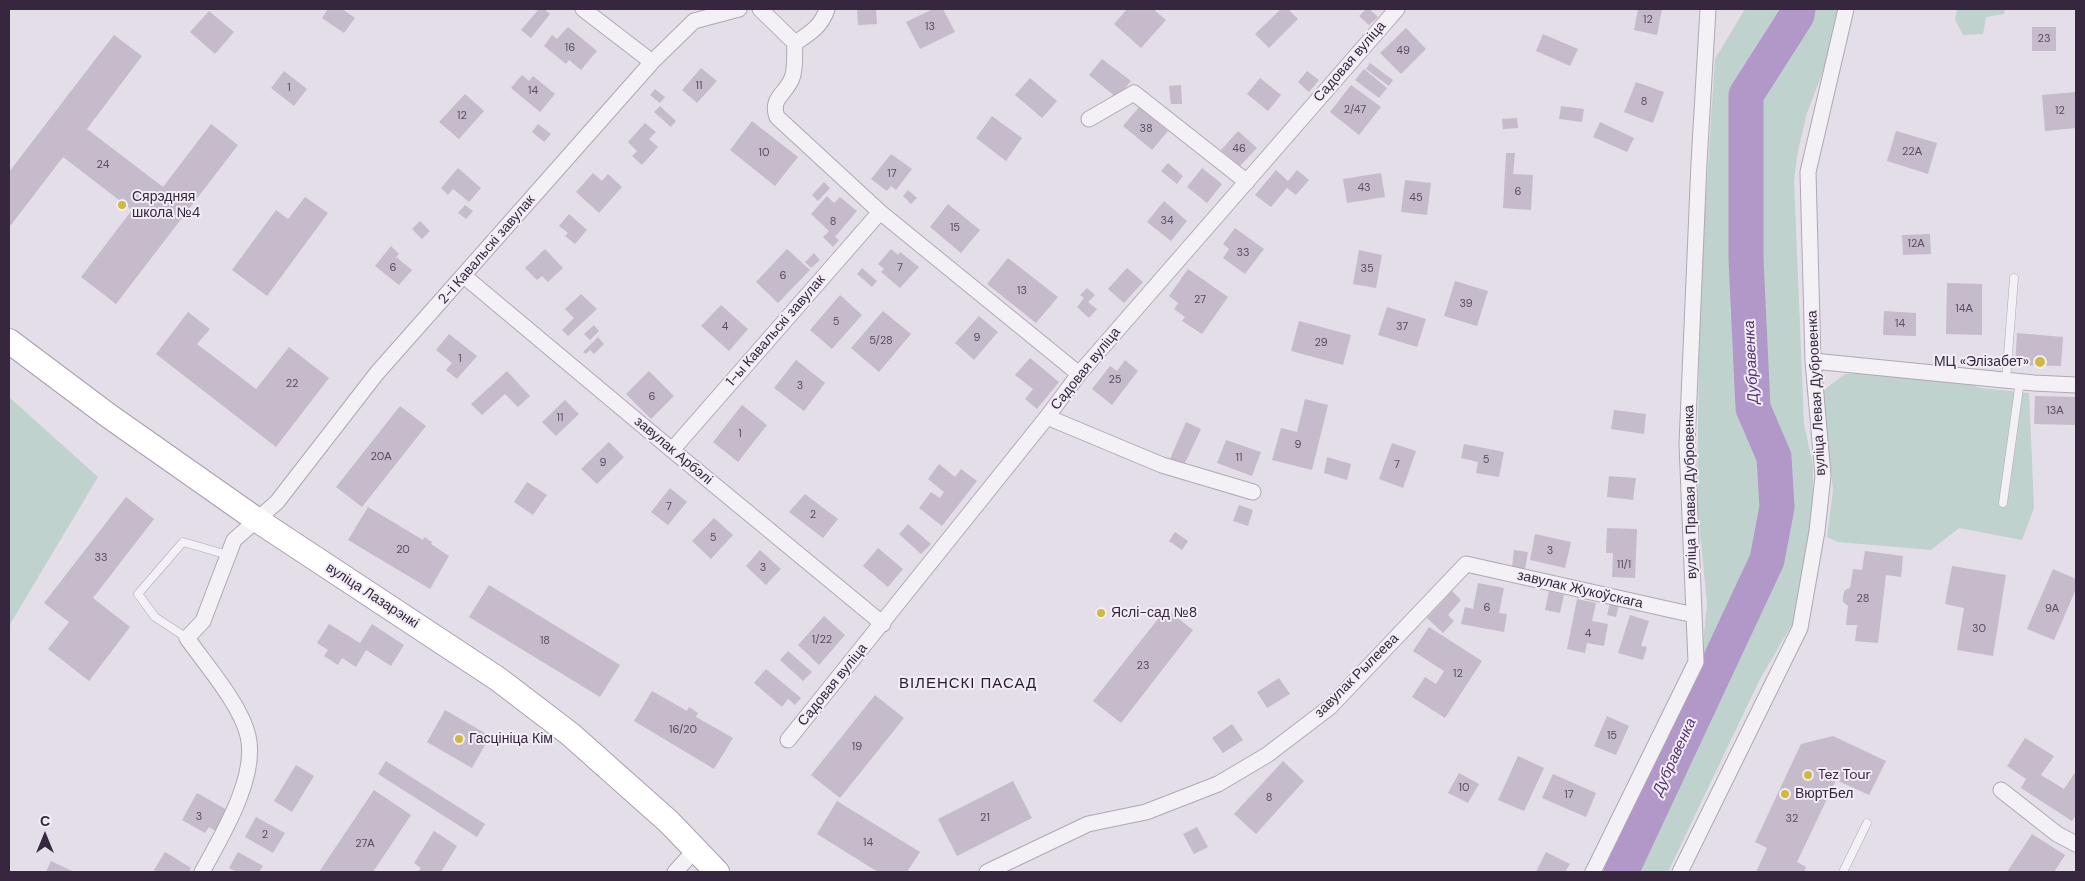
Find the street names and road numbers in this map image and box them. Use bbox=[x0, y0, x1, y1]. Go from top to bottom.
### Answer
street label: Садовая вуліца bbox=[1310, 18, 1390, 106]
street label: 2-і Кавальскі завулак bbox=[435, 192, 539, 308]
street label: 1-ы Кавальскі завулак bbox=[723, 272, 829, 390]
street label: вуліца Левая Дубровенка bbox=[1804, 310, 1830, 476]
street label: Садовая вуліца bbox=[1048, 324, 1124, 414]
street label: вуліца Правая Дубровенка bbox=[1681, 405, 1701, 579]
street label: завулак Арбэлі bbox=[630, 413, 716, 489]
street label: вуліца Лазарэнкі bbox=[322, 560, 422, 632]
street label: завулак Жукоўскага bbox=[1516, 567, 1644, 613]
street label: завулак Рылеева bbox=[1311, 630, 1403, 722]
street label: Садовая вуліца bbox=[795, 640, 871, 730]

